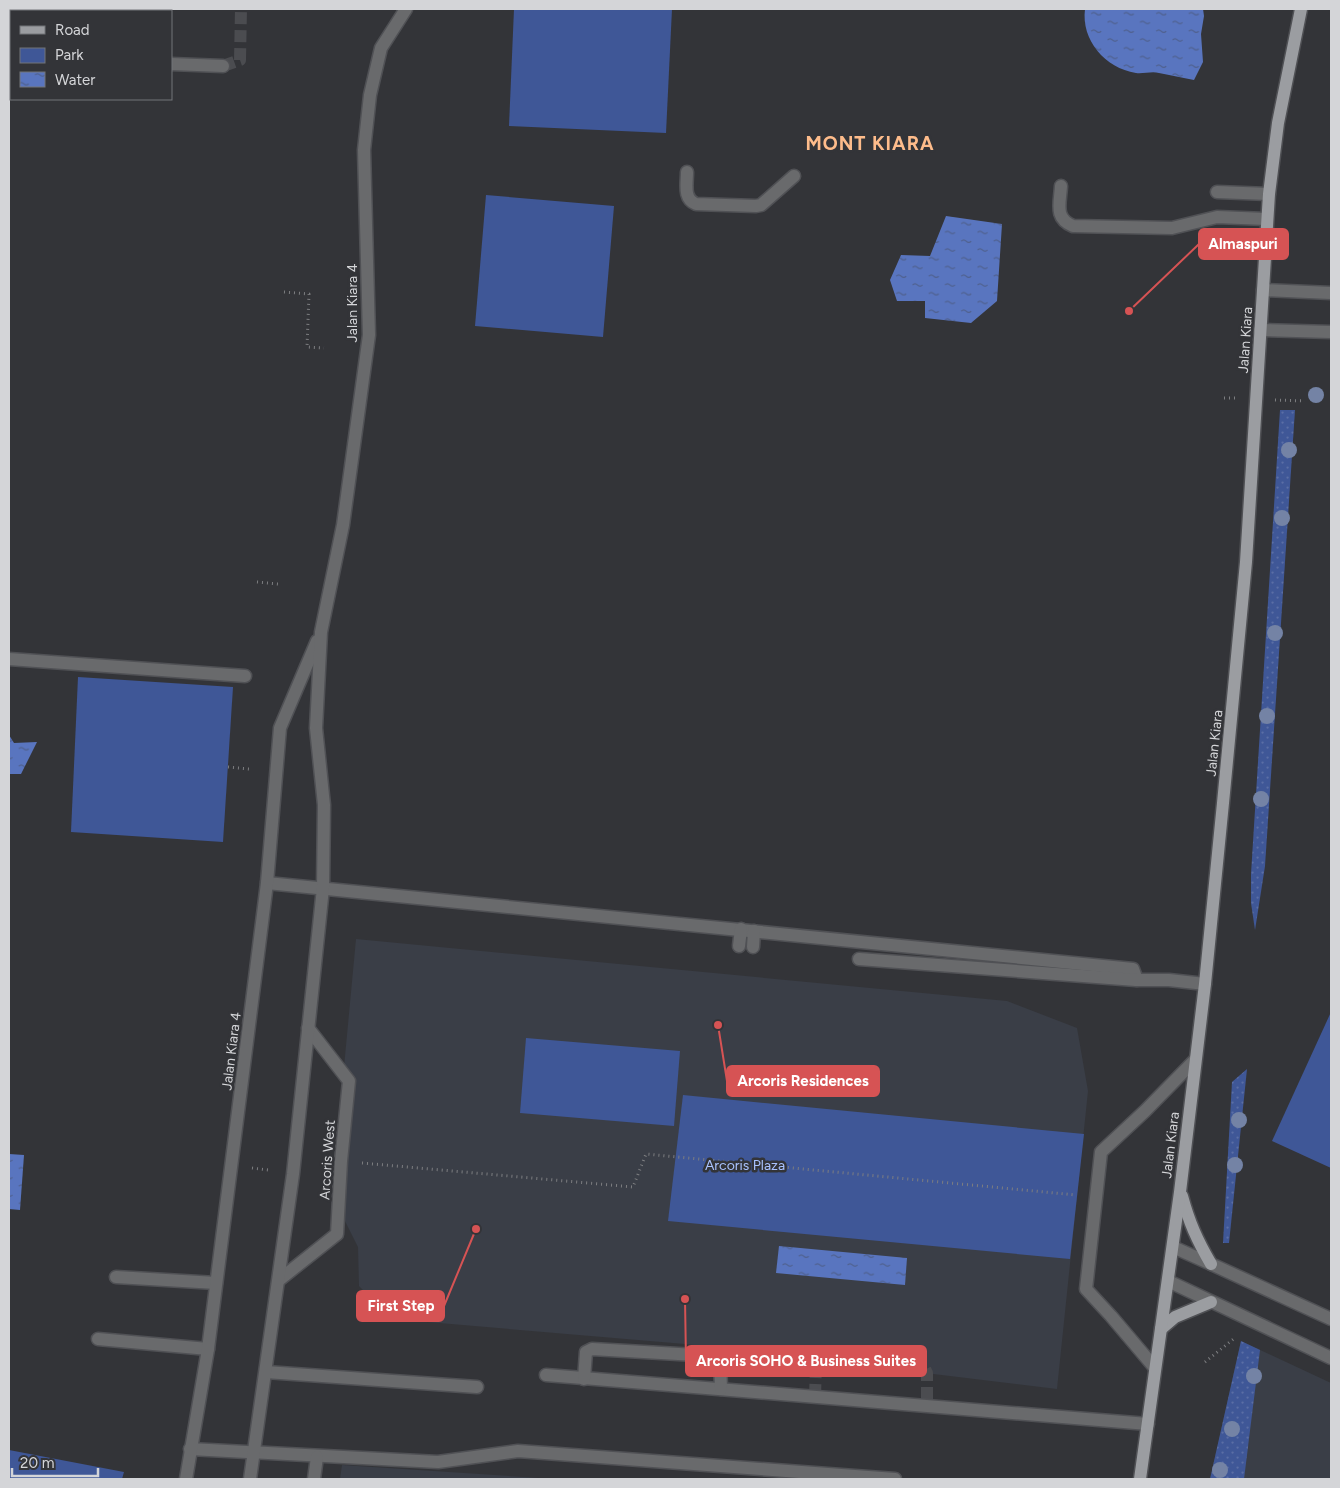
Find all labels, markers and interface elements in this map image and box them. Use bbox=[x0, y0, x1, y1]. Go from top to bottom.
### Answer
legend bbox=[10, 10, 172, 100]
text: Road bbox=[55, 21, 90, 39]
text: Park bbox=[55, 46, 84, 64]
text: Water bbox=[55, 71, 95, 89]
district label: MONT KIARA bbox=[805, 132, 935, 155]
callout: Almaspuri bbox=[1199, 229, 1288, 259]
text: Almaspuri bbox=[1208, 235, 1278, 253]
street label: Jalan Kiara 4 bbox=[344, 263, 361, 342]
street label: Jalan Kiara bbox=[1235, 306, 1256, 374]
street label: Jalan Kiara bbox=[1203, 709, 1226, 777]
street label: Jalan Kiara 4 bbox=[218, 1011, 245, 1091]
callout: Arcoris Residences bbox=[727, 1066, 879, 1096]
text: Arcoris Residences bbox=[737, 1072, 869, 1090]
street label: Jalan Kiara bbox=[1158, 1111, 1183, 1179]
street label: Arcoris West bbox=[316, 1119, 339, 1201]
park label: Arcoris Plaza bbox=[705, 1157, 785, 1174]
callout: First Step bbox=[357, 1291, 444, 1321]
text: First Step bbox=[368, 1297, 434, 1315]
callout: Arcoris SOHO & Business Suites bbox=[686, 1346, 926, 1376]
text: Arcoris SOHO & Business Suites bbox=[696, 1352, 916, 1370]
scale bar bbox=[12, 1446, 99, 1478]
text: 20 m bbox=[20, 1454, 54, 1472]

